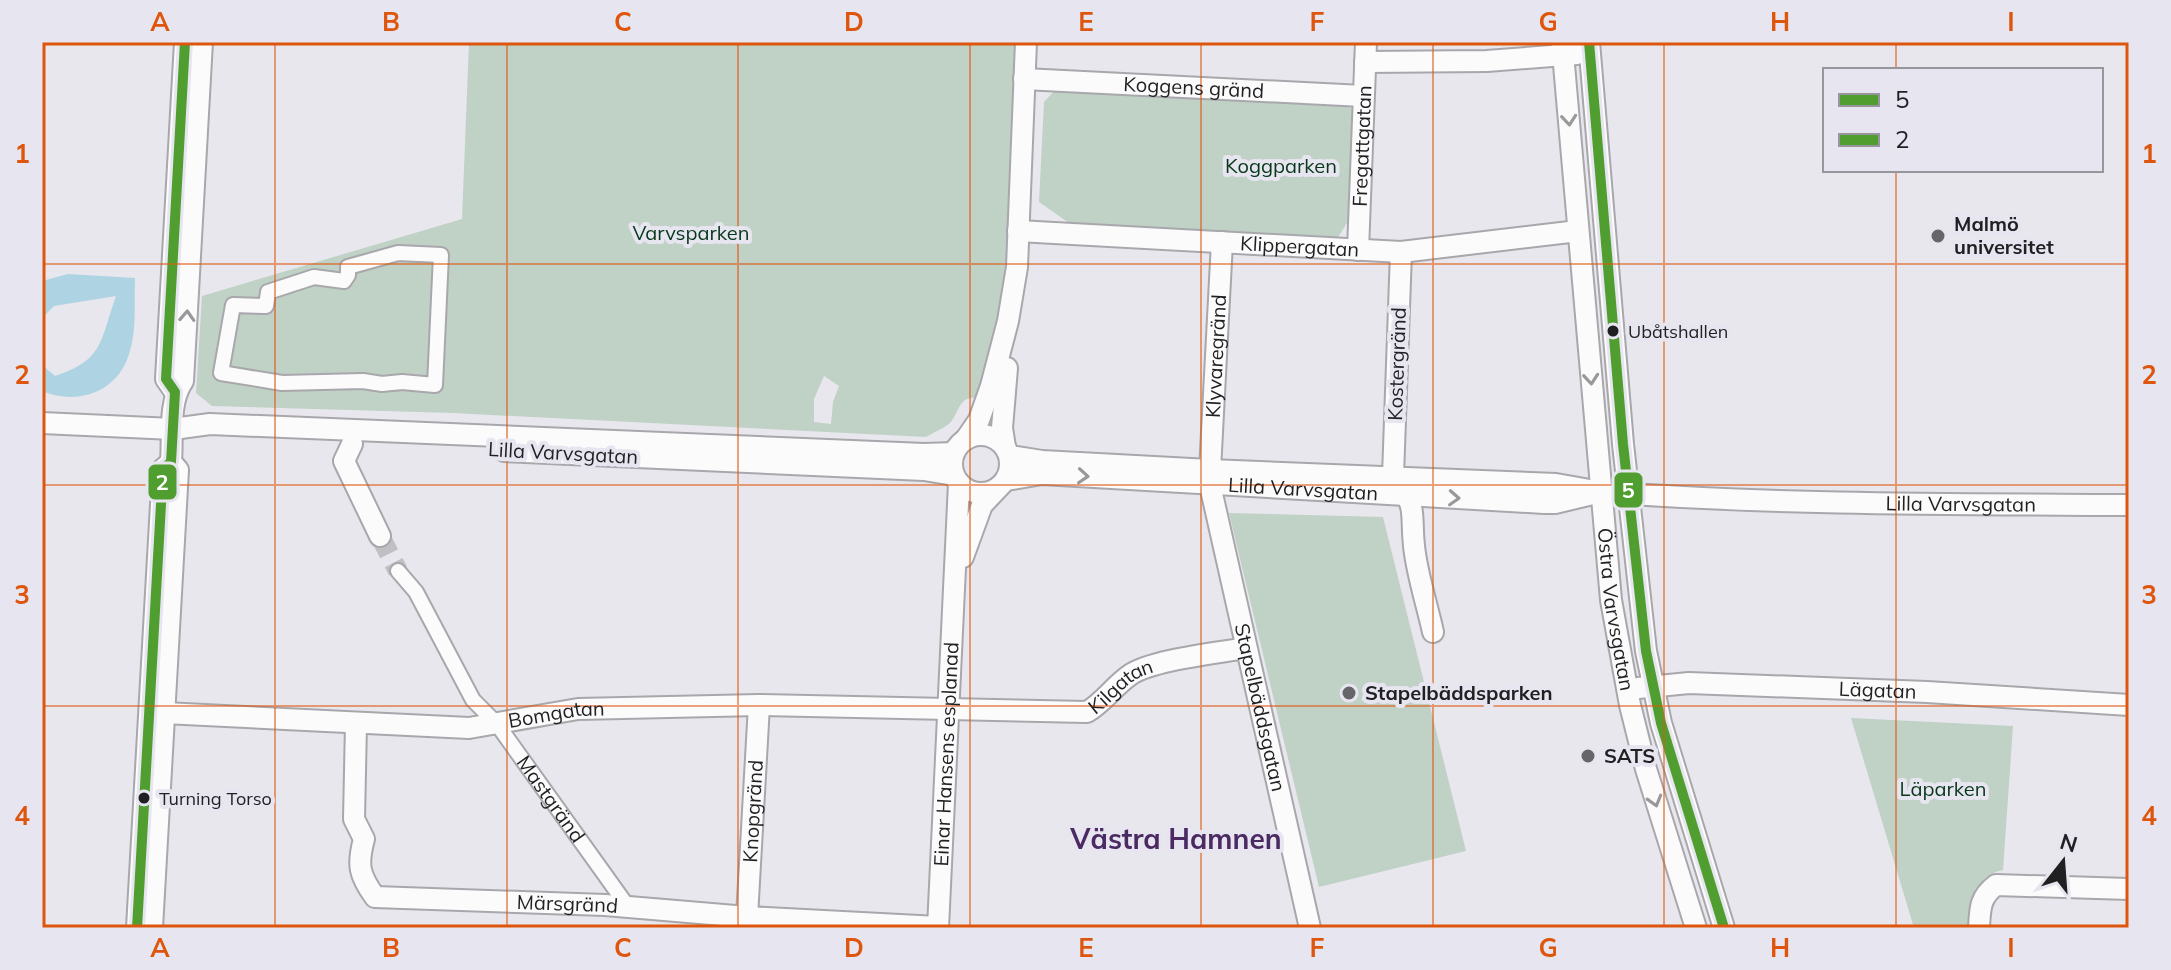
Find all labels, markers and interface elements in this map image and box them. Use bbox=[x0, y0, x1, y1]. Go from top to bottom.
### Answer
text: A bbox=[150, 5, 170, 38]
text: B bbox=[382, 5, 400, 38]
text: C bbox=[614, 5, 632, 38]
text: D bbox=[844, 5, 864, 38]
text: E bbox=[1078, 5, 1094, 38]
text: F bbox=[1310, 5, 1325, 38]
text: G bbox=[1538, 5, 1558, 38]
text: H bbox=[1770, 5, 1790, 38]
text: I bbox=[2007, 5, 2015, 38]
legend bbox=[1823, 68, 2103, 172]
street label: Koggens gränd bbox=[1123, 71, 1265, 103]
text: 5 bbox=[1895, 84, 1909, 114]
street label: Fregattgatan bbox=[1347, 85, 1376, 207]
one-way arrow bbox=[1560, 114, 1577, 127]
text: 2 bbox=[1895, 124, 1909, 154]
text: 1 bbox=[14, 137, 30, 170]
text: 1 bbox=[2141, 137, 2157, 170]
park label: Koggparken bbox=[1225, 153, 1337, 178]
place label: Malmö universitet bbox=[1954, 211, 2054, 259]
park label: Varvsparken bbox=[633, 220, 749, 245]
marker: Malmö universitet bbox=[1929, 227, 1947, 245]
street label: Klippergatan bbox=[1239, 230, 1360, 262]
street label: Klyvaregränd bbox=[1200, 294, 1231, 419]
street label: Kostergränd bbox=[1382, 307, 1411, 421]
one-way arrow bbox=[178, 309, 195, 322]
place label: Ubåtshallen bbox=[1628, 320, 1728, 343]
marker: Ubåtshallen bbox=[1605, 323, 1621, 339]
text: 2 bbox=[14, 358, 30, 391]
text: 2 bbox=[2141, 358, 2157, 391]
one-way arrow bbox=[1582, 373, 1599, 386]
street label: Lilla Varvsgatan bbox=[487, 436, 639, 469]
line badge: 2 bbox=[147, 463, 178, 501]
one-way arrow bbox=[1077, 467, 1090, 484]
text: 2 bbox=[155, 468, 169, 496]
line badge: 5 bbox=[1613, 471, 1644, 509]
street label: Lilla Varvsgatan bbox=[1227, 472, 1379, 505]
text: 5 bbox=[1621, 476, 1635, 504]
one-way arrow bbox=[1449, 490, 1461, 507]
street label: Lilla Varvsgatan bbox=[1885, 490, 2036, 517]
street label: Östra Varvsgatan bbox=[1593, 527, 1640, 693]
text: 3 bbox=[14, 578, 30, 611]
text: 3 bbox=[2141, 578, 2157, 611]
street label: Stapelbäddsgatan bbox=[1230, 621, 1292, 794]
street label: Einar Hansens esplanad bbox=[928, 641, 963, 867]
street label: Kilgatan bbox=[1083, 653, 1156, 719]
street label: Lägatan bbox=[1838, 676, 1917, 704]
place label: Stapelbäddsparken bbox=[1365, 680, 1553, 705]
marker: Stapelbäddsparken bbox=[1340, 684, 1358, 702]
street label: Bomgatan bbox=[506, 695, 605, 733]
place label: SATS bbox=[1604, 743, 1655, 768]
marker: SATS bbox=[1579, 747, 1597, 765]
street label: Mastgränd bbox=[512, 750, 591, 847]
street label: Knopgränd bbox=[737, 759, 768, 863]
park label: Läparken bbox=[1900, 776, 1986, 801]
place label: Turning Torso bbox=[159, 787, 272, 810]
marker: Turning Torso bbox=[136, 790, 152, 806]
one-way arrow bbox=[1646, 793, 1662, 807]
text: 4 bbox=[14, 799, 30, 832]
text: 4 bbox=[2141, 799, 2157, 832]
district label: Västra Hamnen bbox=[1069, 821, 1282, 856]
north arrow bbox=[2023, 822, 2103, 902]
text: N bbox=[2057, 827, 2081, 859]
street label: Märsgränd bbox=[516, 889, 619, 918]
text: A bbox=[150, 931, 170, 964]
text: B bbox=[382, 931, 400, 964]
text: C bbox=[614, 931, 632, 964]
text: D bbox=[844, 931, 864, 964]
text: E bbox=[1078, 931, 1094, 964]
text: F bbox=[1310, 931, 1325, 964]
text: G bbox=[1538, 931, 1558, 964]
text: H bbox=[1770, 931, 1790, 964]
text: I bbox=[2007, 931, 2015, 964]

